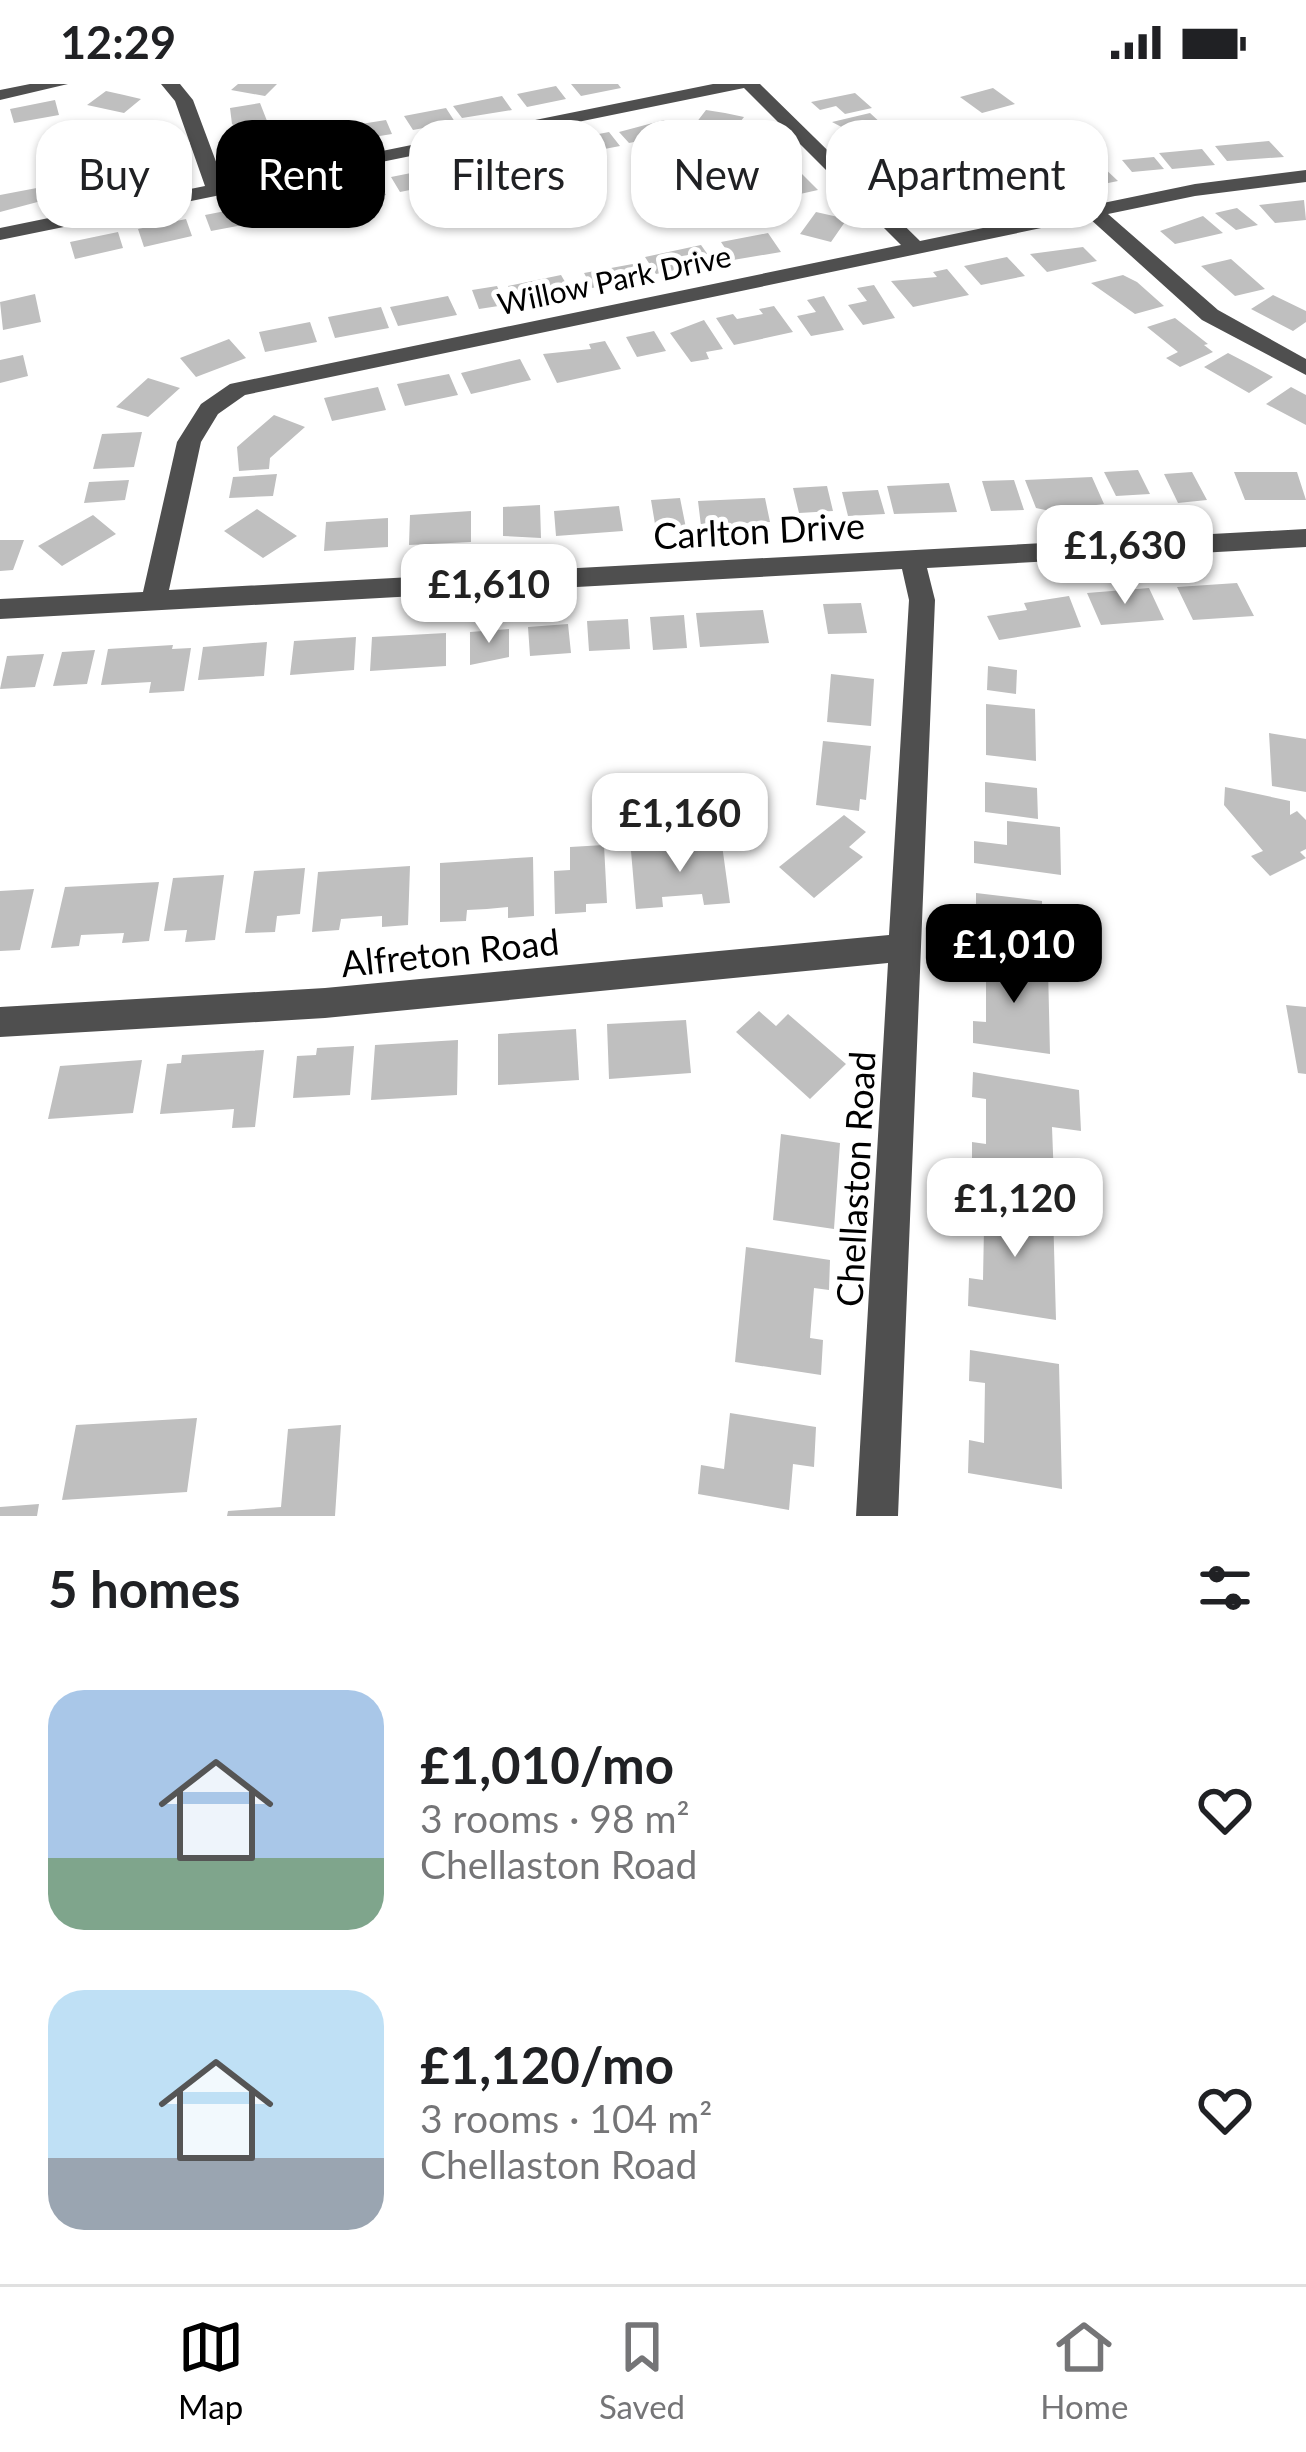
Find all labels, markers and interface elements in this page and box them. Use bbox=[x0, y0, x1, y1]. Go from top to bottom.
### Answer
text: 12:29 bbox=[60, 15, 176, 69]
chip: Buy bbox=[36, 120, 192, 228]
chip: Rent bbox=[216, 120, 385, 228]
chip: Filters bbox=[409, 120, 607, 228]
chip: New bbox=[631, 120, 802, 228]
chip: Apartment bbox=[826, 120, 1108, 228]
street label: Willow Park Drive bbox=[494, 237, 734, 321]
street label: Carlton Drive bbox=[652, 502, 866, 558]
pin: £1,630 bbox=[1027, 505, 1223, 607]
text: £1,630 bbox=[1064, 521, 1186, 567]
pin: £1,610 bbox=[391, 544, 587, 646]
text: £1,610 bbox=[428, 560, 550, 606]
pin: £1,160 bbox=[582, 773, 778, 875]
text: £1,160 bbox=[619, 789, 741, 835]
pin: £1,010 bbox=[916, 904, 1112, 1006]
street label: Alfreton Road bbox=[339, 919, 561, 985]
text: £1,010 bbox=[953, 920, 1075, 966]
street label: Chellaston Road bbox=[826, 1050, 884, 1308]
pin: £1,120 bbox=[917, 1158, 1113, 1260]
text: £1,120 bbox=[954, 1174, 1076, 1220]
icon: filters bbox=[1192, 1555, 1258, 1621]
text: 5 homes bbox=[48, 1558, 240, 1619]
text: £1,010/mo bbox=[420, 1734, 674, 1795]
icon: home bbox=[144, 1738, 288, 1882]
icon: heart bbox=[1192, 1777, 1258, 1843]
text: 3 rooms · 98 m² bbox=[420, 1795, 690, 1841]
text: Chellaston Road bbox=[420, 1841, 697, 1887]
text: £1,120/mo bbox=[420, 2034, 674, 2095]
icon: home bbox=[144, 2038, 288, 2182]
icon: heart bbox=[1192, 2077, 1258, 2143]
text: 3 rooms · 104 m² bbox=[420, 2095, 712, 2141]
text: Chellaston Road bbox=[420, 2141, 697, 2187]
tab: Map bbox=[178, 2314, 244, 2426]
tab: Saved bbox=[599, 2314, 685, 2426]
tab: Home bbox=[1040, 2314, 1128, 2426]

